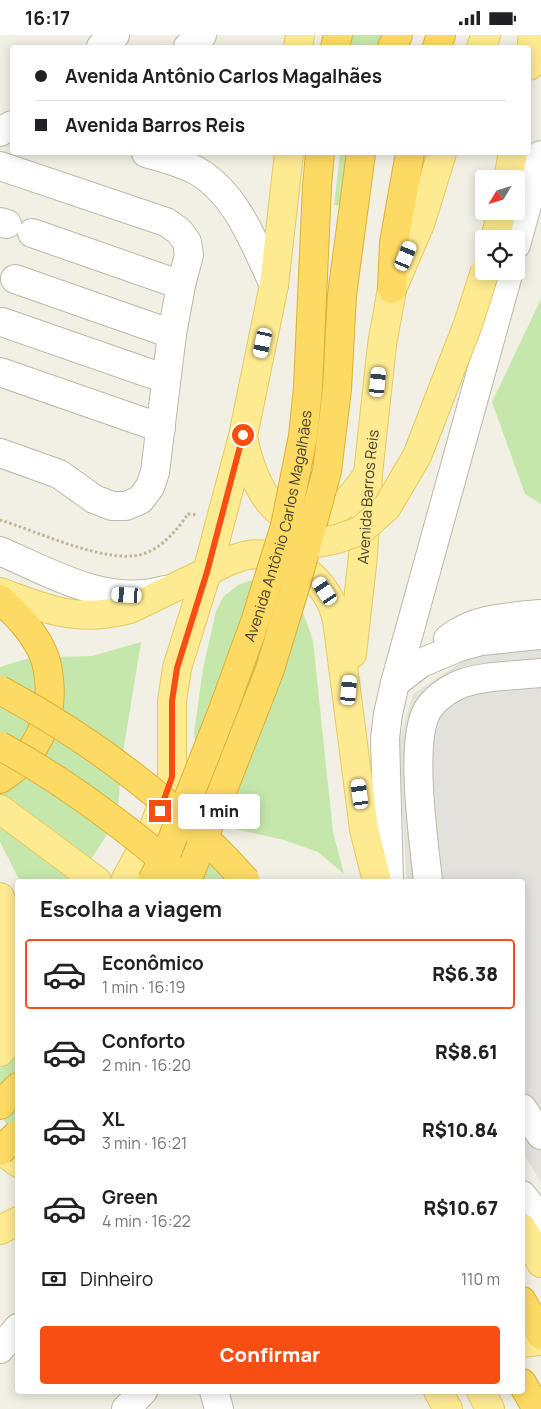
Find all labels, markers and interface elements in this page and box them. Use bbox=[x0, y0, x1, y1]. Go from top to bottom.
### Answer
text: 16:17 bbox=[25, 5, 70, 31]
text: Avenida Antônio Carlos Magalhães bbox=[65, 63, 382, 89]
text: Avenida Barros Reis bbox=[65, 112, 245, 138]
north arrow bbox=[475, 170, 525, 220]
map controls bbox=[475, 170, 525, 280]
button: locate bbox=[475, 230, 525, 280]
car bbox=[393, 239, 418, 273]
car bbox=[252, 327, 273, 359]
car bbox=[368, 366, 387, 398]
street label: Avenida Antônio Carlos Magalhães bbox=[238, 409, 316, 644]
route start bbox=[232, 424, 254, 446]
street label: Avenida Barros Reis bbox=[352, 428, 383, 565]
car bbox=[310, 574, 339, 608]
car bbox=[111, 587, 142, 603]
car bbox=[340, 674, 357, 706]
car bbox=[350, 778, 369, 810]
callout: 1 min bbox=[178, 793, 260, 829]
route end bbox=[149, 800, 171, 822]
text: 1 min bbox=[199, 800, 239, 822]
text: Escolha a viagem bbox=[40, 894, 222, 924]
text: Econômico bbox=[102, 950, 204, 976]
icon: car bbox=[42, 952, 87, 997]
text: R$6.38 bbox=[432, 961, 498, 987]
text: 1 min · 16:19 bbox=[102, 976, 185, 998]
text: Conforto bbox=[102, 1028, 185, 1054]
icon: car bbox=[42, 1030, 87, 1075]
text: R$8.61 bbox=[435, 1039, 498, 1065]
text: 2 min · 16:20 bbox=[102, 1054, 191, 1076]
text: XL bbox=[102, 1106, 125, 1132]
icon: car bbox=[42, 1108, 87, 1153]
text: R$10.84 bbox=[422, 1117, 498, 1143]
text: 3 min · 16:21 bbox=[102, 1132, 187, 1154]
text: Green bbox=[102, 1184, 158, 1210]
icon: car bbox=[42, 1186, 87, 1231]
text: R$10.67 bbox=[423, 1195, 498, 1221]
text: 4 min · 16:22 bbox=[102, 1210, 191, 1232]
icon: cash bbox=[40, 1265, 68, 1293]
text: Dinheiro bbox=[80, 1266, 153, 1292]
text: 110 m bbox=[461, 1268, 500, 1290]
button: Confirmar bbox=[40, 1326, 500, 1384]

